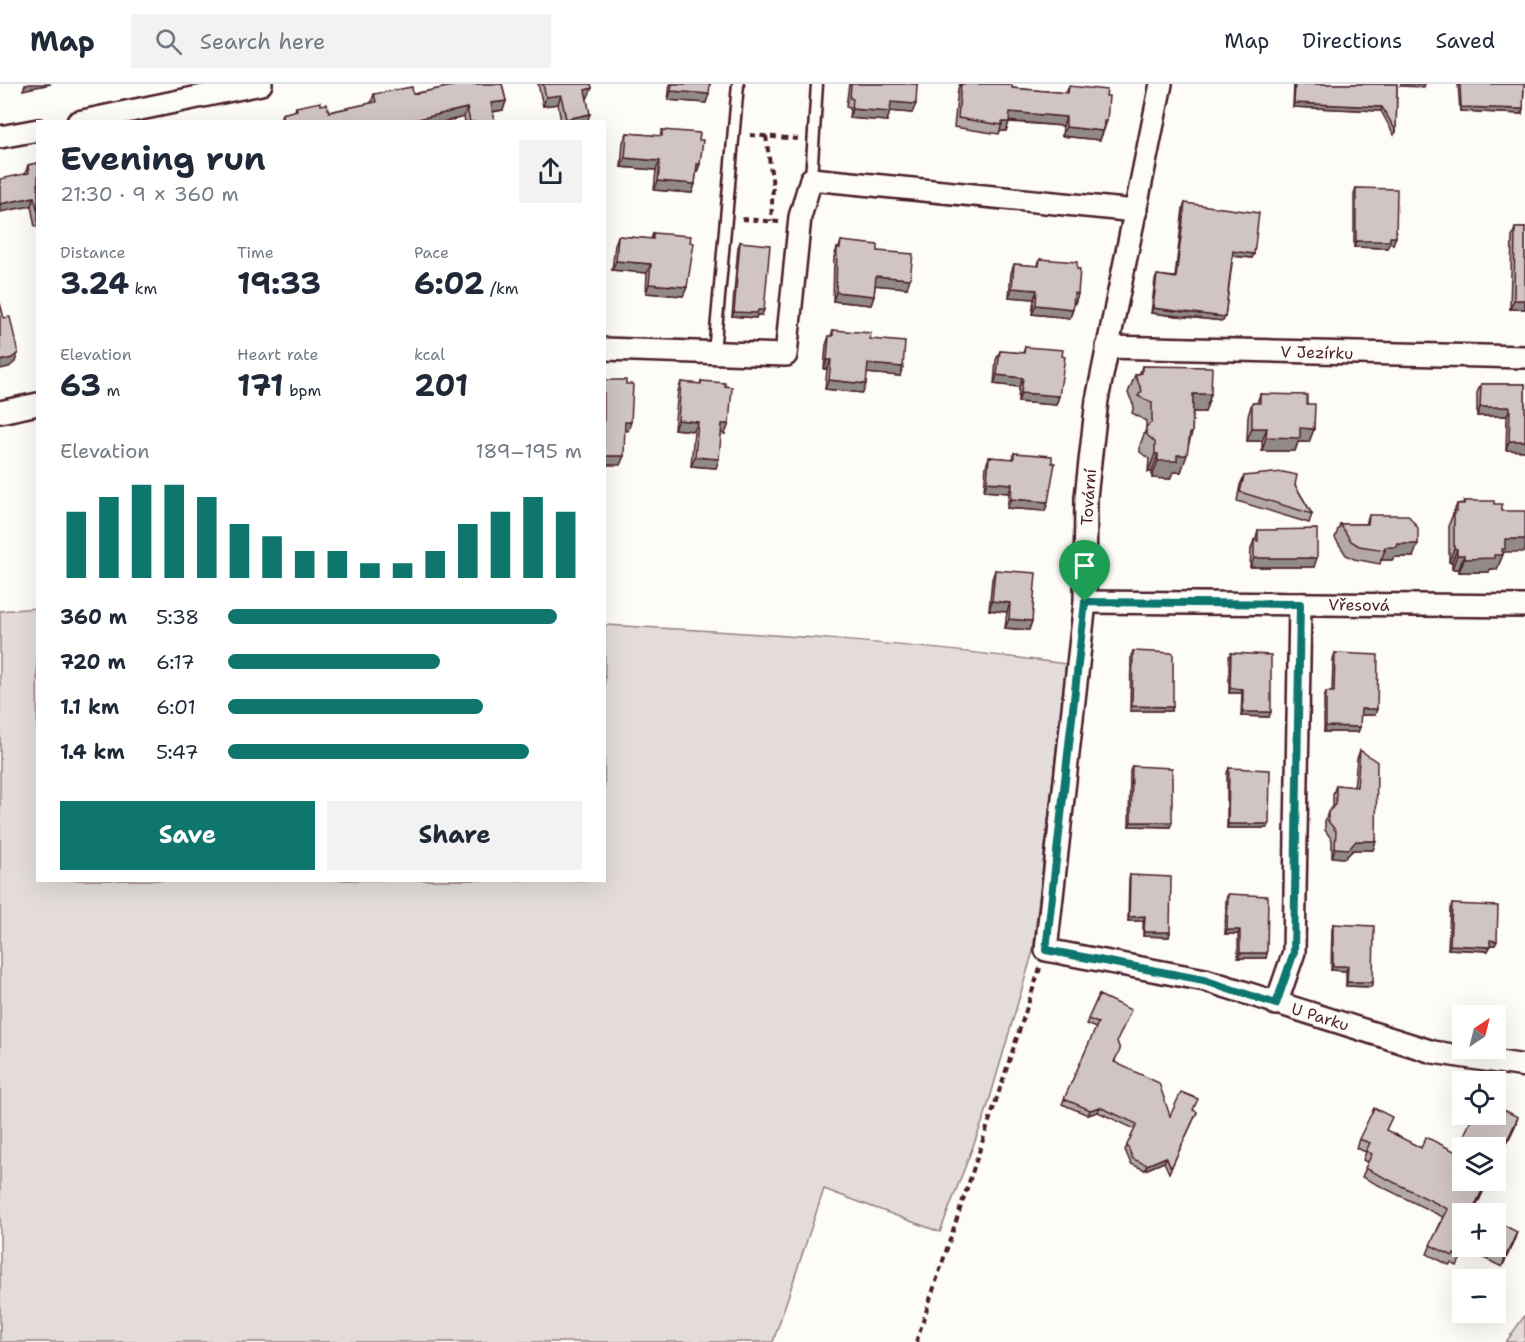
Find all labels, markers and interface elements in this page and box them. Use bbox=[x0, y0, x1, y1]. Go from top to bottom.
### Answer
search box bbox=[131, 14, 551, 68]
text: Map bbox=[30, 22, 95, 60]
icon: search bbox=[152, 25, 185, 58]
text: Search here bbox=[200, 27, 325, 56]
text: Map bbox=[1224, 27, 1269, 55]
text: Directions bbox=[1302, 27, 1402, 55]
text: Saved bbox=[1435, 27, 1495, 55]
text: Evening run bbox=[60, 136, 266, 181]
button: share bbox=[519, 140, 582, 203]
text: 21:30 · 9 × 360 m bbox=[60, 181, 239, 207]
text: Distance bbox=[60, 242, 126, 263]
text: Time bbox=[237, 242, 274, 263]
text: Pace bbox=[414, 242, 449, 263]
text: 3.24 bbox=[60, 263, 129, 304]
text: 19:33 bbox=[237, 263, 321, 304]
text: 6:02 bbox=[414, 263, 485, 304]
text: km bbox=[129, 278, 157, 299]
text: /km bbox=[485, 278, 519, 299]
street label: V Jezírku bbox=[1280, 341, 1354, 364]
text: Elevation bbox=[60, 344, 132, 365]
text: Heart rate bbox=[237, 344, 319, 365]
text: kcal bbox=[414, 344, 445, 365]
text: 63 bbox=[60, 365, 101, 406]
text: 171 bbox=[237, 365, 284, 406]
text: 201 bbox=[414, 365, 468, 406]
text: m bbox=[101, 380, 120, 401]
text: bpm bbox=[284, 380, 321, 401]
text: Elevation bbox=[60, 438, 150, 464]
text: 189–195 m bbox=[475, 438, 582, 464]
street label: Tovární bbox=[1076, 468, 1101, 526]
pin bbox=[1059, 540, 1110, 602]
icon: arrive bbox=[1068, 549, 1101, 582]
street label: Vřesová bbox=[1328, 594, 1390, 616]
text: 360 m bbox=[60, 604, 127, 630]
text: 5:38 bbox=[156, 604, 199, 630]
text: 720 m bbox=[60, 649, 126, 675]
text: 6:17 bbox=[156, 649, 195, 675]
text: 1.1 km bbox=[60, 694, 119, 720]
text: 6:01 bbox=[156, 694, 196, 720]
text: 1.4 km bbox=[60, 739, 125, 765]
text: 5:47 bbox=[156, 739, 198, 765]
button: Save bbox=[60, 801, 315, 870]
button: Share bbox=[327, 801, 582, 870]
street label: U Parku bbox=[1289, 998, 1352, 1036]
north arrow bbox=[1452, 1005, 1506, 1059]
map controls bbox=[1452, 1005, 1506, 1323]
button: locate bbox=[1452, 1071, 1506, 1125]
button: layers bbox=[1452, 1137, 1506, 1191]
button: + bbox=[1452, 1203, 1506, 1257]
button: − bbox=[1452, 1269, 1506, 1323]

